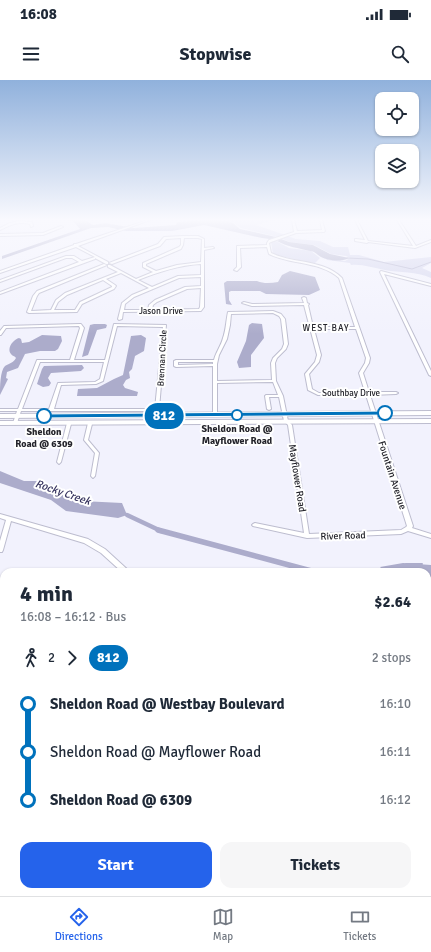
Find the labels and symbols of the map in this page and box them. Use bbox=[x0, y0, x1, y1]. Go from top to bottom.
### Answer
street label: Jason Drive bbox=[139, 306, 183, 317]
district label: WEST BAY bbox=[303, 323, 349, 334]
street label: Brennan Circle bbox=[156, 329, 169, 387]
street label: Southbay Drive bbox=[322, 388, 381, 399]
line badge: 812 bbox=[141, 403, 187, 429]
unlabelled marker bbox=[377, 405, 393, 421]
marker: Sheldon Road @ 6309 bbox=[36, 408, 52, 424]
marker: Sheldon Road @ Mayflower Road bbox=[231, 409, 243, 421]
place label: Sheldon Road @ Mayflower Road bbox=[202, 423, 273, 447]
place label: Sheldon Road @ 6309 bbox=[15, 426, 73, 450]
street label: Fountain Avenue bbox=[375, 440, 409, 511]
street label: Mayflower Road bbox=[286, 443, 308, 513]
water label: Rocky Creek bbox=[34, 477, 94, 508]
street label: River Road bbox=[320, 529, 366, 543]

